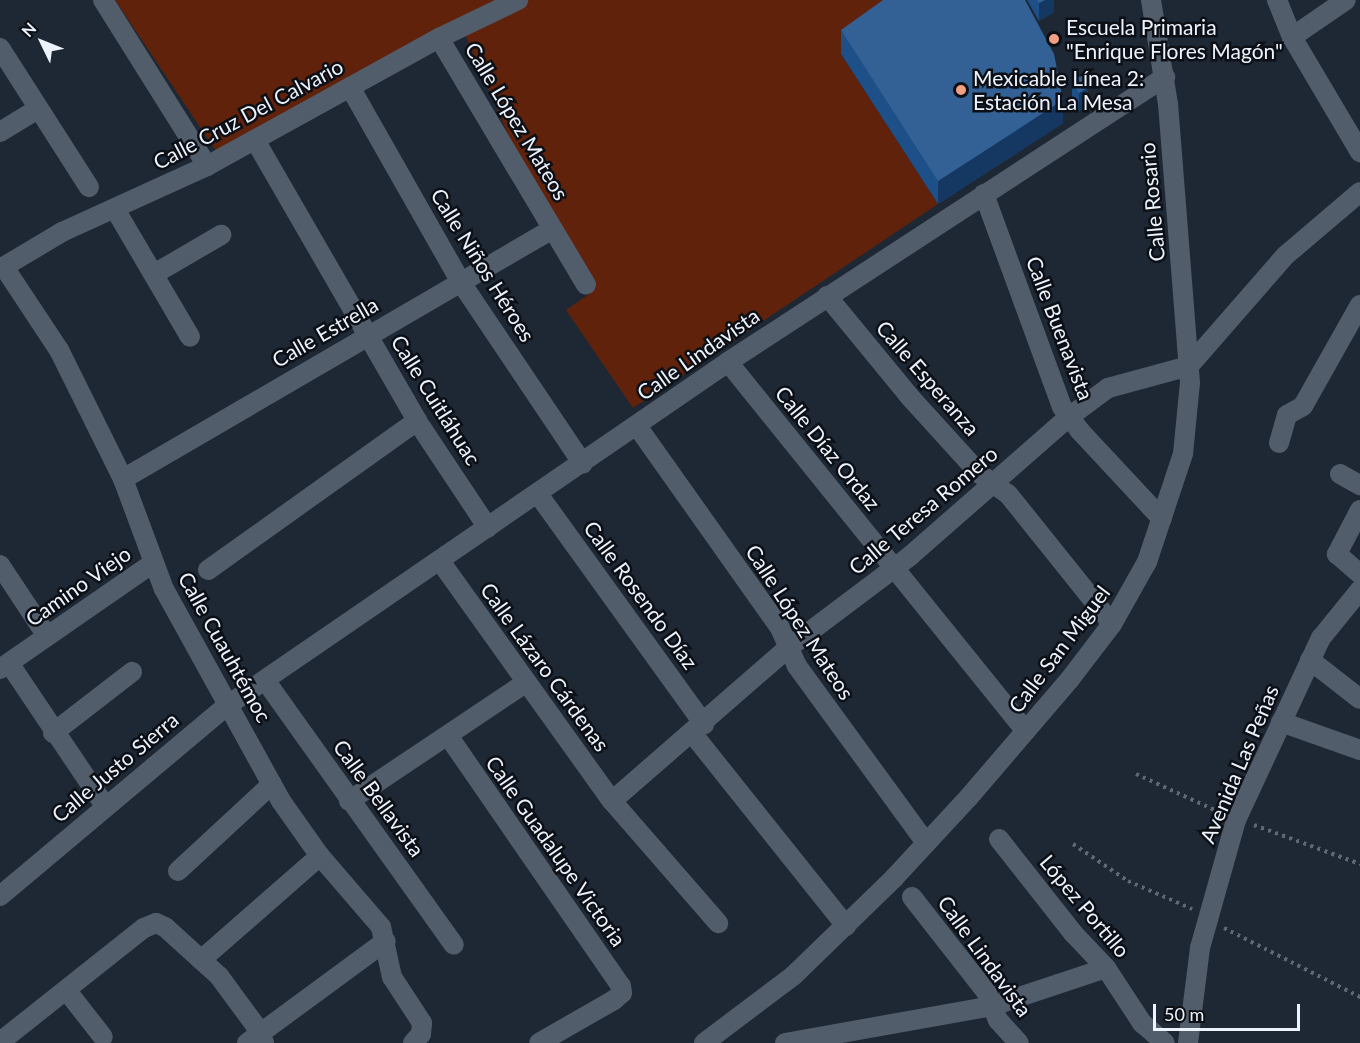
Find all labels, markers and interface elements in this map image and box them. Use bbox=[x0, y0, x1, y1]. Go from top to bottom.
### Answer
north arrow bbox=[12, 12, 72, 72]
place label: Escuela Primaria "Enrique Flores Magón" bbox=[1066, 14, 1283, 64]
text: N bbox=[17, 18, 40, 40]
marker: Escuela Primaria "Enrique Flores Magón" bbox=[1047, 32, 1061, 46]
street label: Calle López Mateos bbox=[460, 38, 574, 204]
street label: Calle Cruz Del Calvario bbox=[149, 53, 347, 175]
place label: Mexicable Línea 2: Estación La Mesa bbox=[973, 65, 1144, 115]
marker: Mexicable Línea 2: Estación La Mesa bbox=[954, 83, 968, 97]
street label: Calle Rosario bbox=[1134, 141, 1170, 263]
street label: Calle Niños Héroes bbox=[426, 184, 540, 346]
street label: Calle Buenavista bbox=[1021, 253, 1099, 403]
street label: Calle Estrella bbox=[268, 292, 382, 372]
street label: Calle Lindavista bbox=[632, 303, 764, 405]
street label: Calle Esperanza bbox=[871, 315, 985, 441]
street label: Calle Cuitláhuac bbox=[386, 330, 486, 470]
street label: Calle Díaz Ordaz bbox=[770, 381, 886, 515]
street label: Calle Teresa Romero bbox=[843, 440, 1003, 580]
street label: Calle Rosendo Díaz bbox=[579, 516, 703, 674]
street label: Camino Viejo bbox=[20, 540, 136, 632]
street label: Calle López Mateos bbox=[741, 540, 859, 704]
street label: Calle Cuauhtémoc bbox=[173, 567, 277, 727]
street label: Calle Lázaro Cárdenas bbox=[475, 578, 615, 756]
street label: Calle San Miguel bbox=[1003, 580, 1115, 718]
street label: Avenida Las Peñas bbox=[1194, 681, 1284, 847]
street label: Calle Justo Sierra bbox=[46, 707, 184, 827]
street label: Calle Bellavista bbox=[328, 735, 430, 861]
street label: Calle Guadalupe Victoria bbox=[481, 751, 631, 951]
street label: López Portillo bbox=[1035, 850, 1135, 962]
street label: Calle Lindavista bbox=[933, 891, 1037, 1021]
scale bar bbox=[1156, 992, 1303, 1030]
text: 50 m bbox=[1164, 1003, 1204, 1025]

